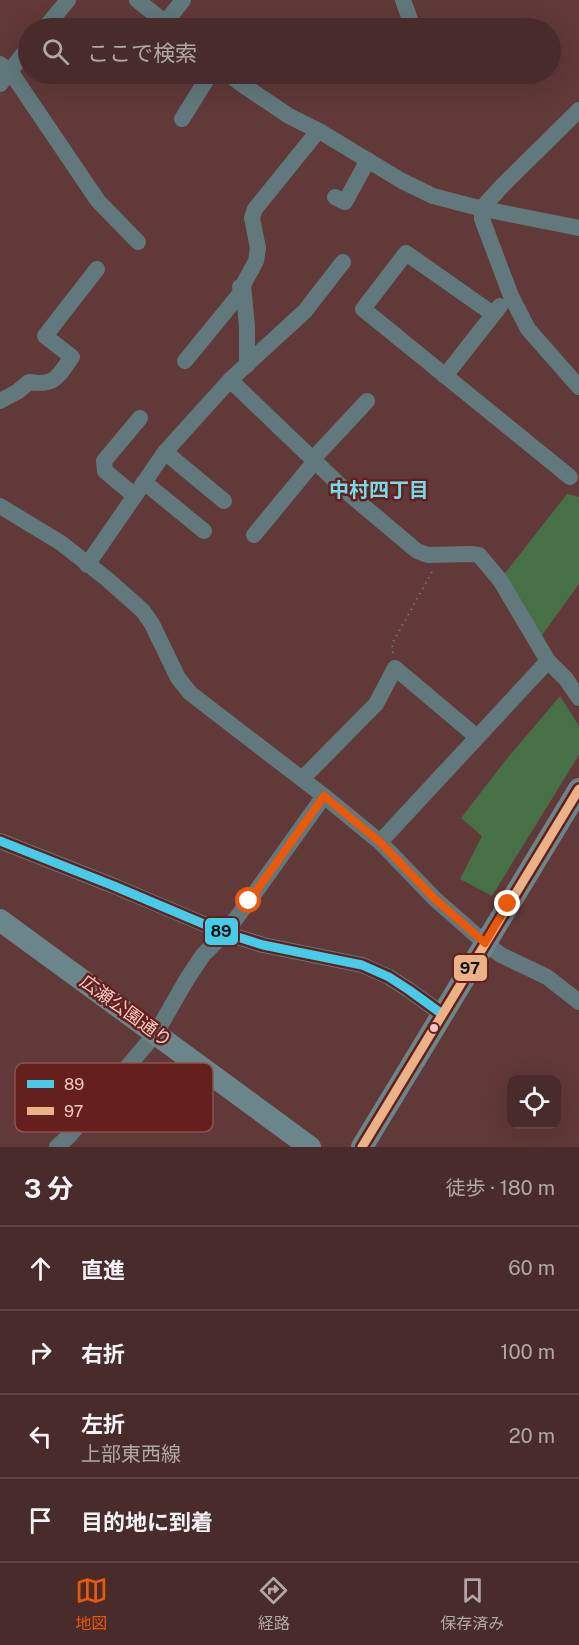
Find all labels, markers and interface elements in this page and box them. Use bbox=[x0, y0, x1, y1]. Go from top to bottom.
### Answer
search box bbox=[18, 18, 561, 84]
icon: search bbox=[39, 35, 72, 68]
text: ここで検索 bbox=[87, 40, 197, 66]
district label: 中村四丁目 bbox=[329, 478, 429, 502]
route start bbox=[235, 887, 261, 913]
route end bbox=[494, 890, 520, 916]
line badge: 89 bbox=[204, 917, 239, 946]
text: 89 bbox=[210, 922, 232, 941]
line badge: 97 bbox=[453, 954, 488, 982]
text: 97 bbox=[460, 959, 480, 978]
street label: 広瀬公園通り bbox=[76, 970, 176, 1051]
unlabelled marker bbox=[428, 1022, 440, 1034]
legend bbox=[15, 1063, 213, 1132]
text: 89 bbox=[64, 1075, 84, 1094]
map controls bbox=[507, 1075, 561, 1129]
button: locate bbox=[507, 1075, 561, 1129]
text: 97 bbox=[64, 1102, 83, 1121]
text: 3 分 bbox=[24, 1173, 73, 1204]
text: 徒歩 · 180 m bbox=[445, 1176, 555, 1200]
icon: ahead bbox=[24, 1252, 57, 1285]
text: 60 m bbox=[508, 1256, 555, 1280]
text: 直進 bbox=[81, 1257, 125, 1283]
icon: right bbox=[24, 1336, 57, 1369]
text: 100 m bbox=[500, 1340, 555, 1364]
text: 右折 bbox=[81, 1341, 125, 1367]
text: 左折 bbox=[81, 1411, 125, 1437]
icon: left bbox=[24, 1420, 57, 1453]
text: 20 m bbox=[509, 1424, 555, 1448]
text: 上部東西線 bbox=[81, 1442, 181, 1466]
icon: arrive bbox=[24, 1504, 57, 1537]
text: 目的地に到着 bbox=[81, 1509, 213, 1535]
tab: 地図 bbox=[75, 1574, 108, 1634]
tab: 経路 bbox=[257, 1574, 290, 1634]
tab: 保存済み bbox=[440, 1574, 504, 1634]

